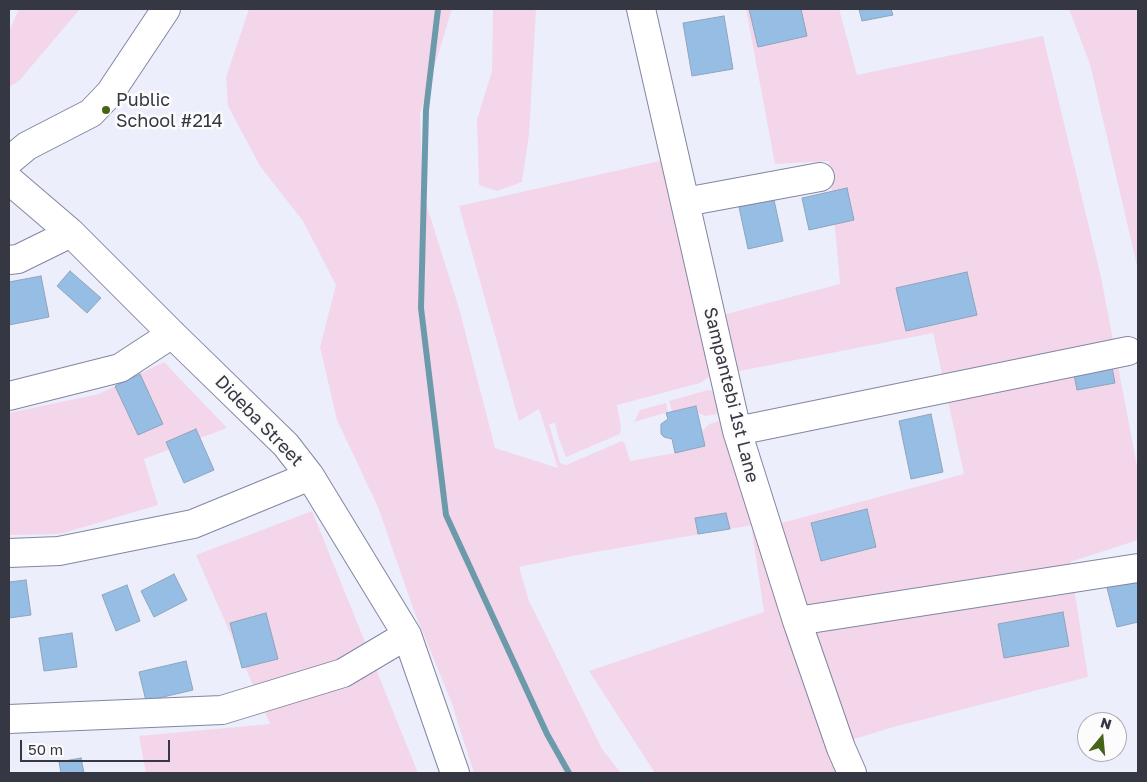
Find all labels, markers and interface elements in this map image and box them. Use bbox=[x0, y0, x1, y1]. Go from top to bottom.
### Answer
place label: Public School #214 bbox=[116, 89, 223, 132]
marker: Public School #214 bbox=[100, 104, 112, 116]
street label: Sampantebi 1st Lane bbox=[699, 305, 763, 485]
street label: Dideba Street bbox=[210, 371, 308, 471]
north arrow bbox=[1077, 712, 1127, 762]
text: N bbox=[1099, 713, 1114, 733]
scale bar bbox=[22, 730, 172, 762]
text: 50 m bbox=[28, 740, 63, 758]

